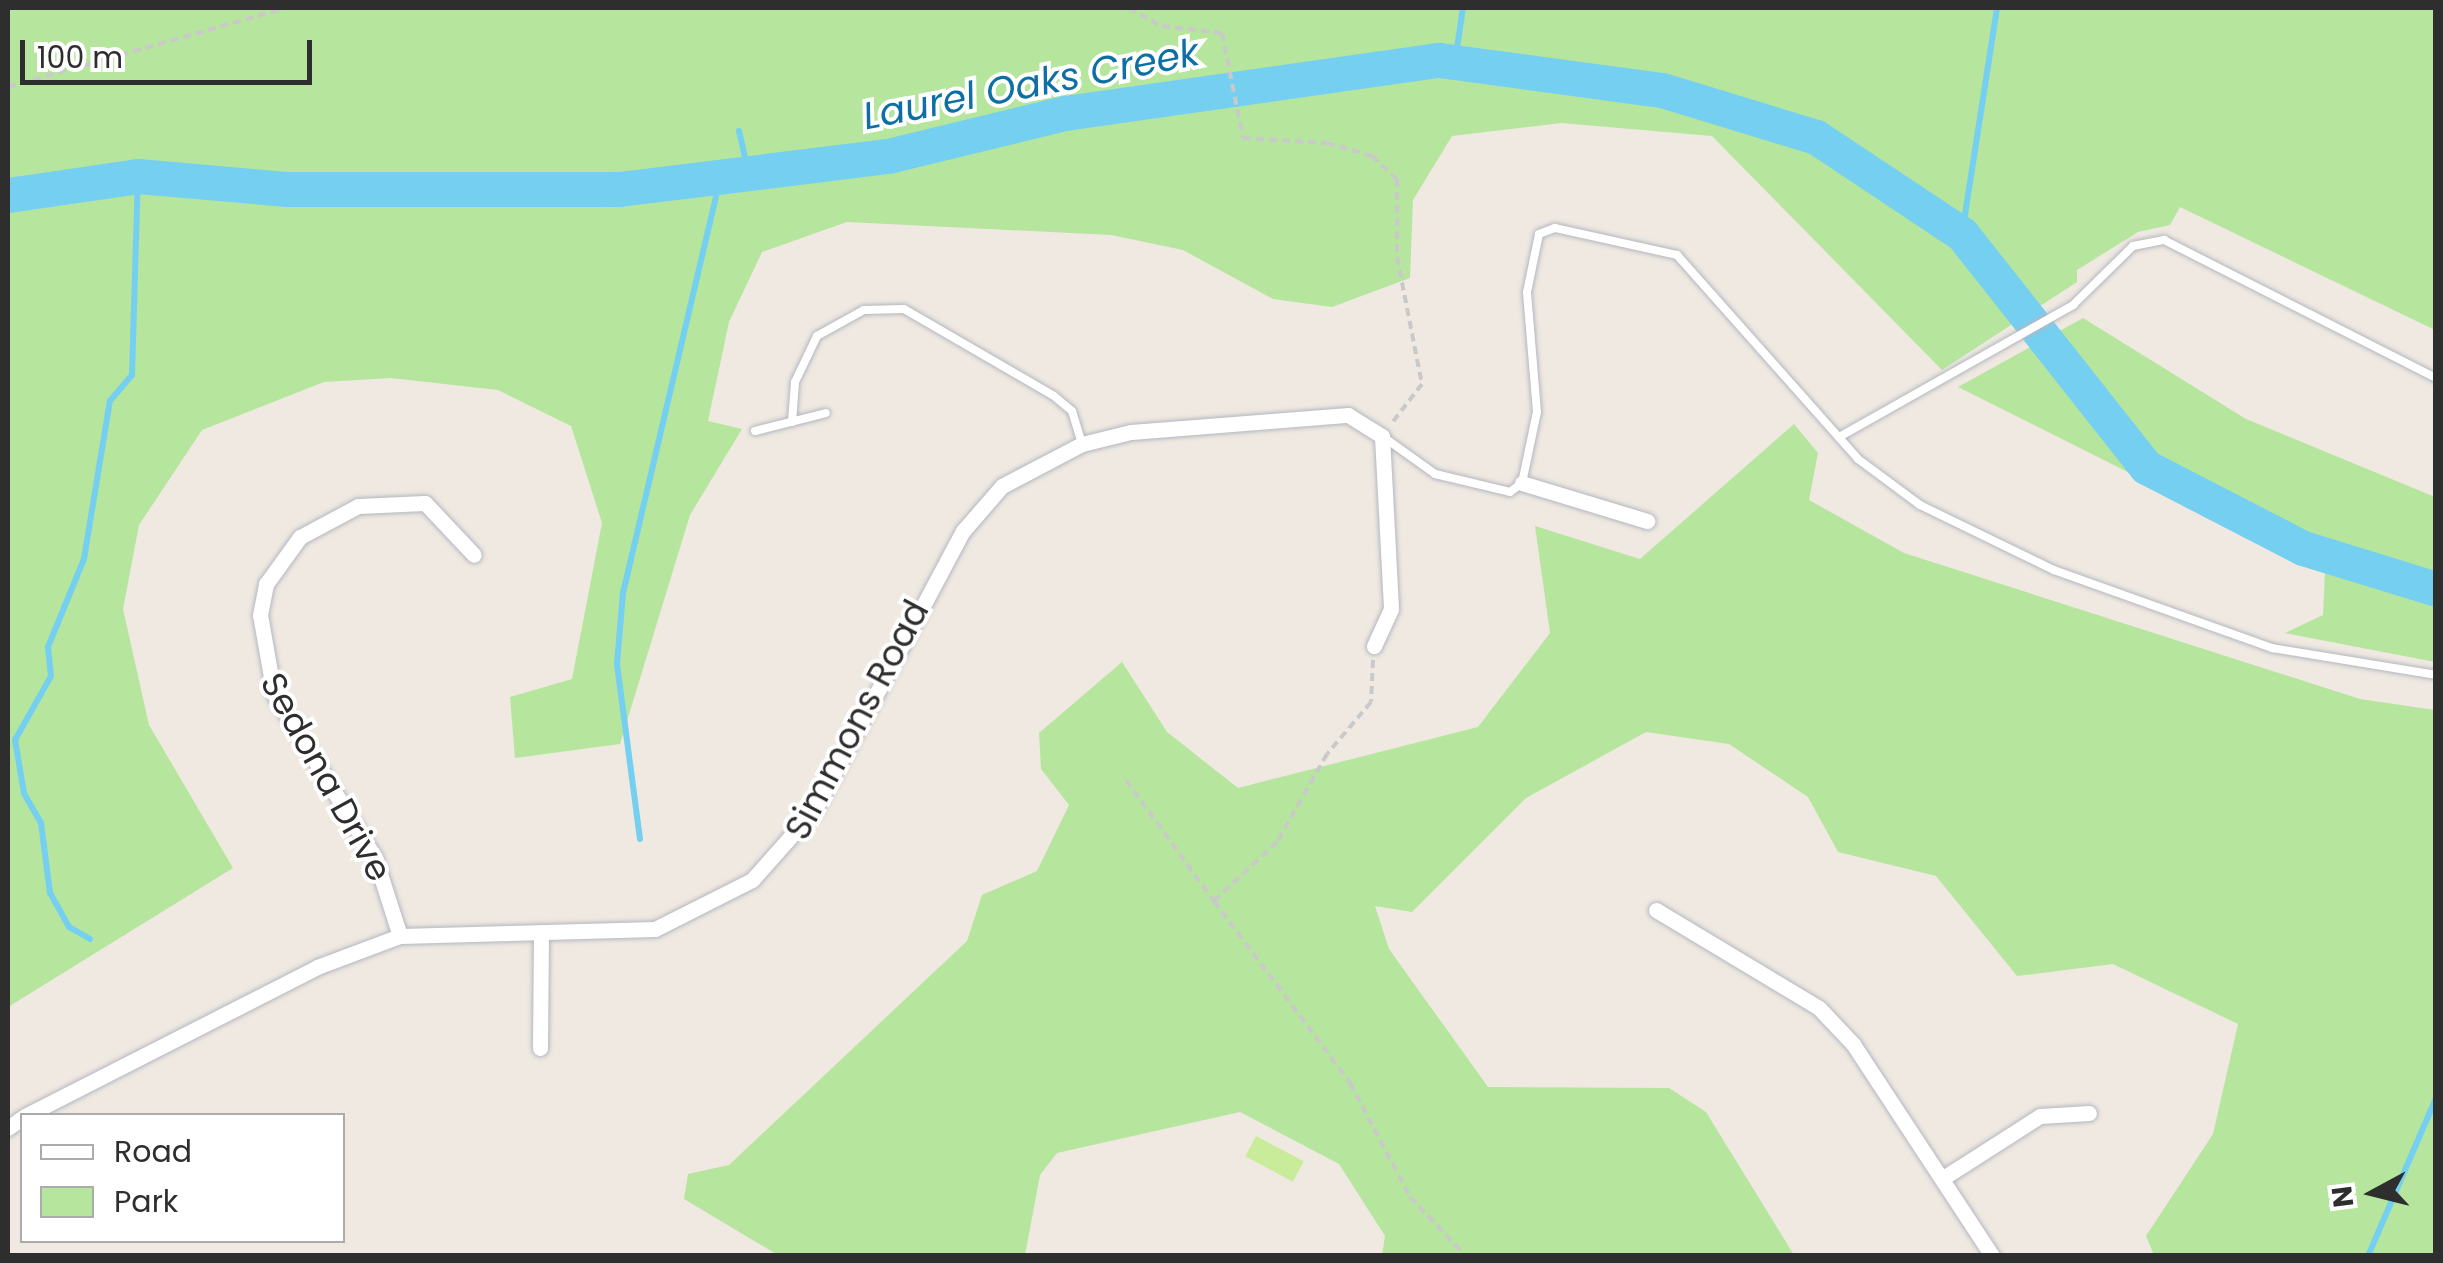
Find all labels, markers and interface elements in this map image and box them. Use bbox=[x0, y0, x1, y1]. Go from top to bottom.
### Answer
scale bar bbox=[25, 20, 318, 82]
water label: Laurel Oaks Creek bbox=[859, 29, 1203, 139]
text: 100 m bbox=[37, 36, 123, 79]
street label: Simmons Road bbox=[776, 593, 938, 847]
street label: Sedona Drive bbox=[252, 666, 400, 888]
legend bbox=[20, 1113, 345, 1243]
text: Road bbox=[114, 1130, 192, 1173]
north arrow bbox=[2323, 1143, 2423, 1243]
text: Park bbox=[114, 1180, 178, 1223]
text: N bbox=[2322, 1184, 2363, 1210]

